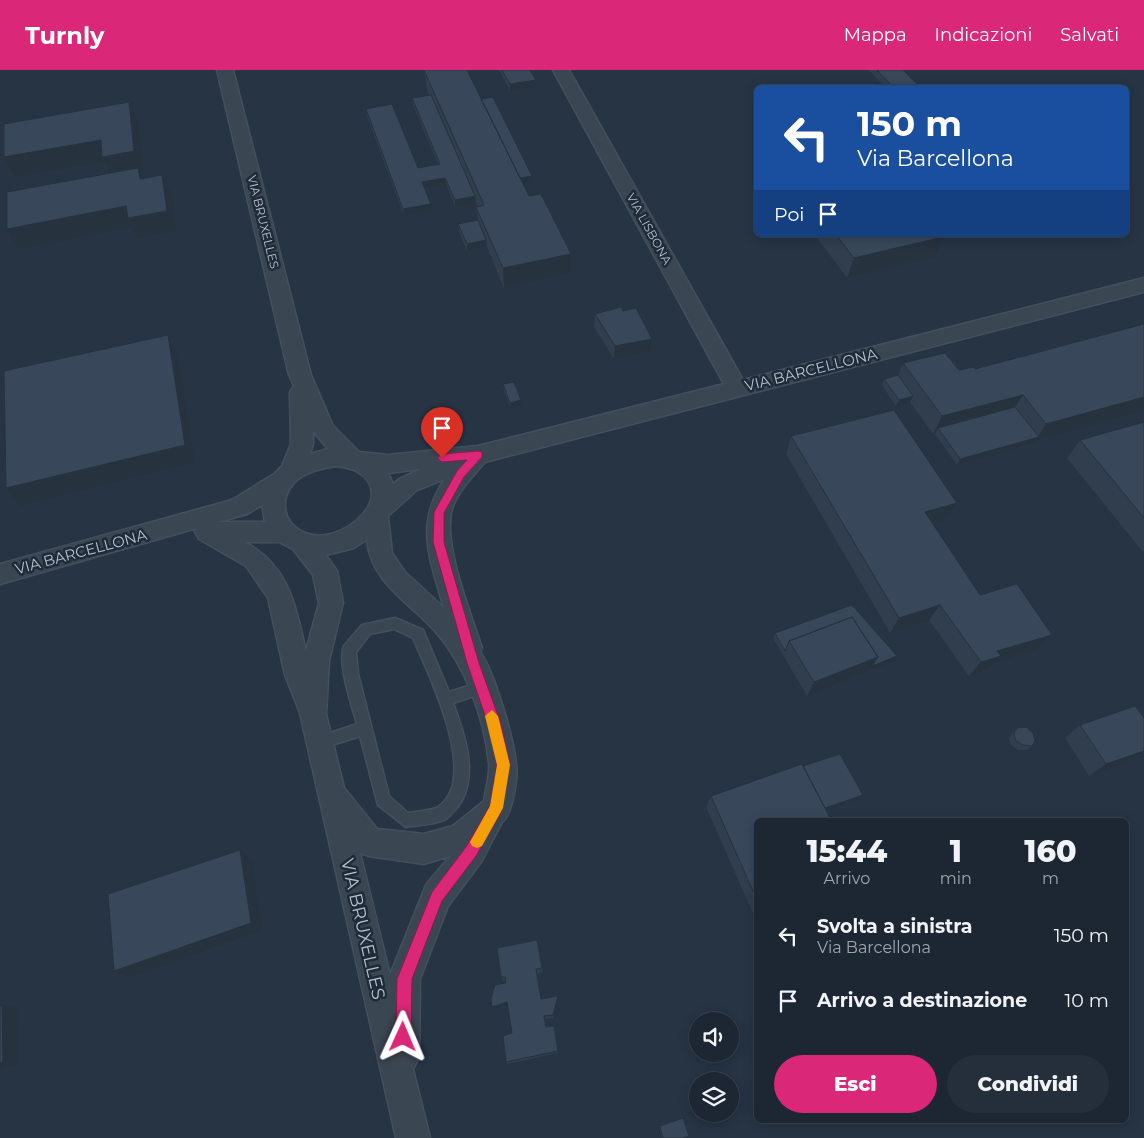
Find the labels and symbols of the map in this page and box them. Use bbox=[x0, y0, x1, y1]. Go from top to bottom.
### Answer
street label: VIA BRUXELLES bbox=[245, 174, 282, 270]
street label: VIA LISBONA bbox=[624, 191, 675, 267]
street label: VIA BARCELLONA bbox=[743, 344, 879, 395]
pin bbox=[421, 407, 463, 458]
street label: VIA BARCELLONA bbox=[13, 525, 149, 578]
street label: VIA BRUXELLES bbox=[336, 856, 390, 1002]
position arrow bbox=[376, 1010, 428, 1062]

